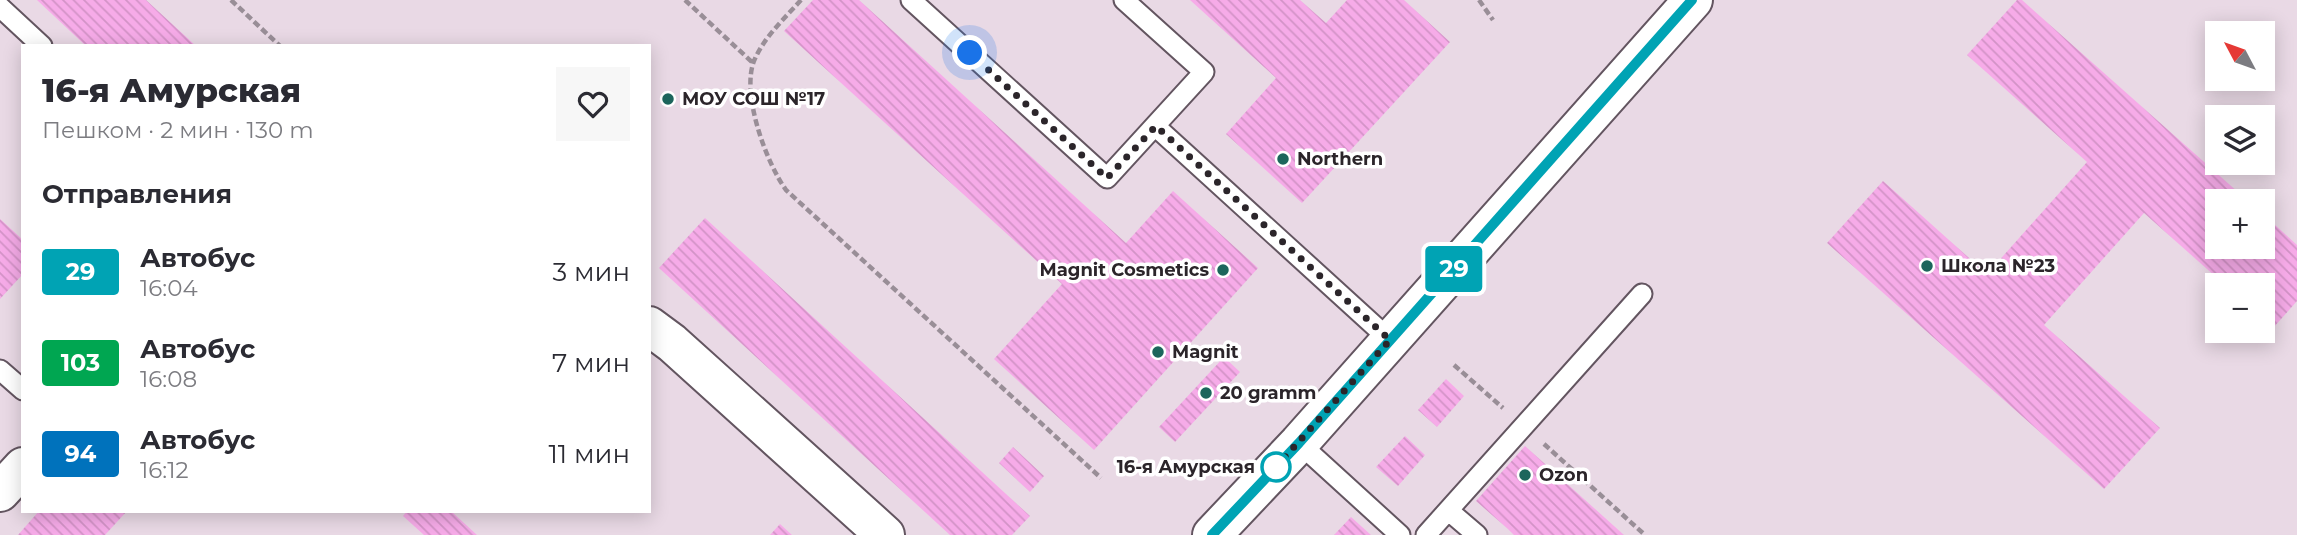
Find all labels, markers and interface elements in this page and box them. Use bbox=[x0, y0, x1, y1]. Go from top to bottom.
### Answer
north arrow bbox=[2205, 21, 2275, 91]
map controls bbox=[2205, 21, 2275, 343]
your location bbox=[952, 35, 987, 70]
button: heart bbox=[556, 67, 630, 141]
text: 16-я Амурская bbox=[42, 70, 301, 110]
place label: МОУ СОШ №17 bbox=[682, 88, 825, 110]
marker: МОУ СОШ №17 bbox=[660, 91, 676, 107]
button: layers bbox=[2205, 105, 2275, 175]
text: Пешком · 2 мин · 130 m bbox=[42, 116, 314, 144]
place label: Northern bbox=[1297, 148, 1383, 170]
marker: Northern bbox=[1275, 151, 1291, 167]
text: Отправления bbox=[42, 178, 232, 210]
button: + bbox=[2205, 189, 2275, 259]
text: Автобус bbox=[140, 242, 255, 274]
line badge: 29 bbox=[1422, 246, 1486, 292]
text: 29 bbox=[1439, 254, 1469, 283]
place label: Школа №23 bbox=[1941, 255, 2056, 277]
text: 3 мин bbox=[553, 256, 630, 288]
text: 29 bbox=[66, 257, 95, 286]
marker: Школа №23 bbox=[1919, 258, 1935, 274]
place label: Magnit Cosmetics bbox=[1039, 259, 1209, 281]
marker: Magnit Cosmetics bbox=[1215, 262, 1231, 278]
button: − bbox=[2205, 273, 2275, 343]
text: 16:04 bbox=[140, 274, 198, 302]
text: Автобус bbox=[140, 333, 255, 365]
place label: Magnit bbox=[1172, 341, 1239, 363]
marker: Magnit bbox=[1150, 344, 1166, 360]
text: 7 мин bbox=[552, 347, 630, 379]
text: 103 bbox=[61, 348, 100, 377]
text: 16:08 bbox=[140, 365, 197, 393]
place label: 20 gramm bbox=[1220, 382, 1316, 404]
marker: 20 gramm bbox=[1198, 385, 1214, 401]
text: Автобус bbox=[140, 424, 255, 456]
text: 11 мин bbox=[548, 438, 630, 470]
text: 94 bbox=[65, 439, 96, 468]
marker: 16-я Амурская bbox=[1261, 452, 1291, 482]
text: 16:12 bbox=[140, 456, 189, 484]
place label: 16-я Амурская bbox=[1117, 456, 1255, 478]
place label: Ozon bbox=[1539, 464, 1588, 486]
marker: Ozon bbox=[1517, 467, 1533, 483]

